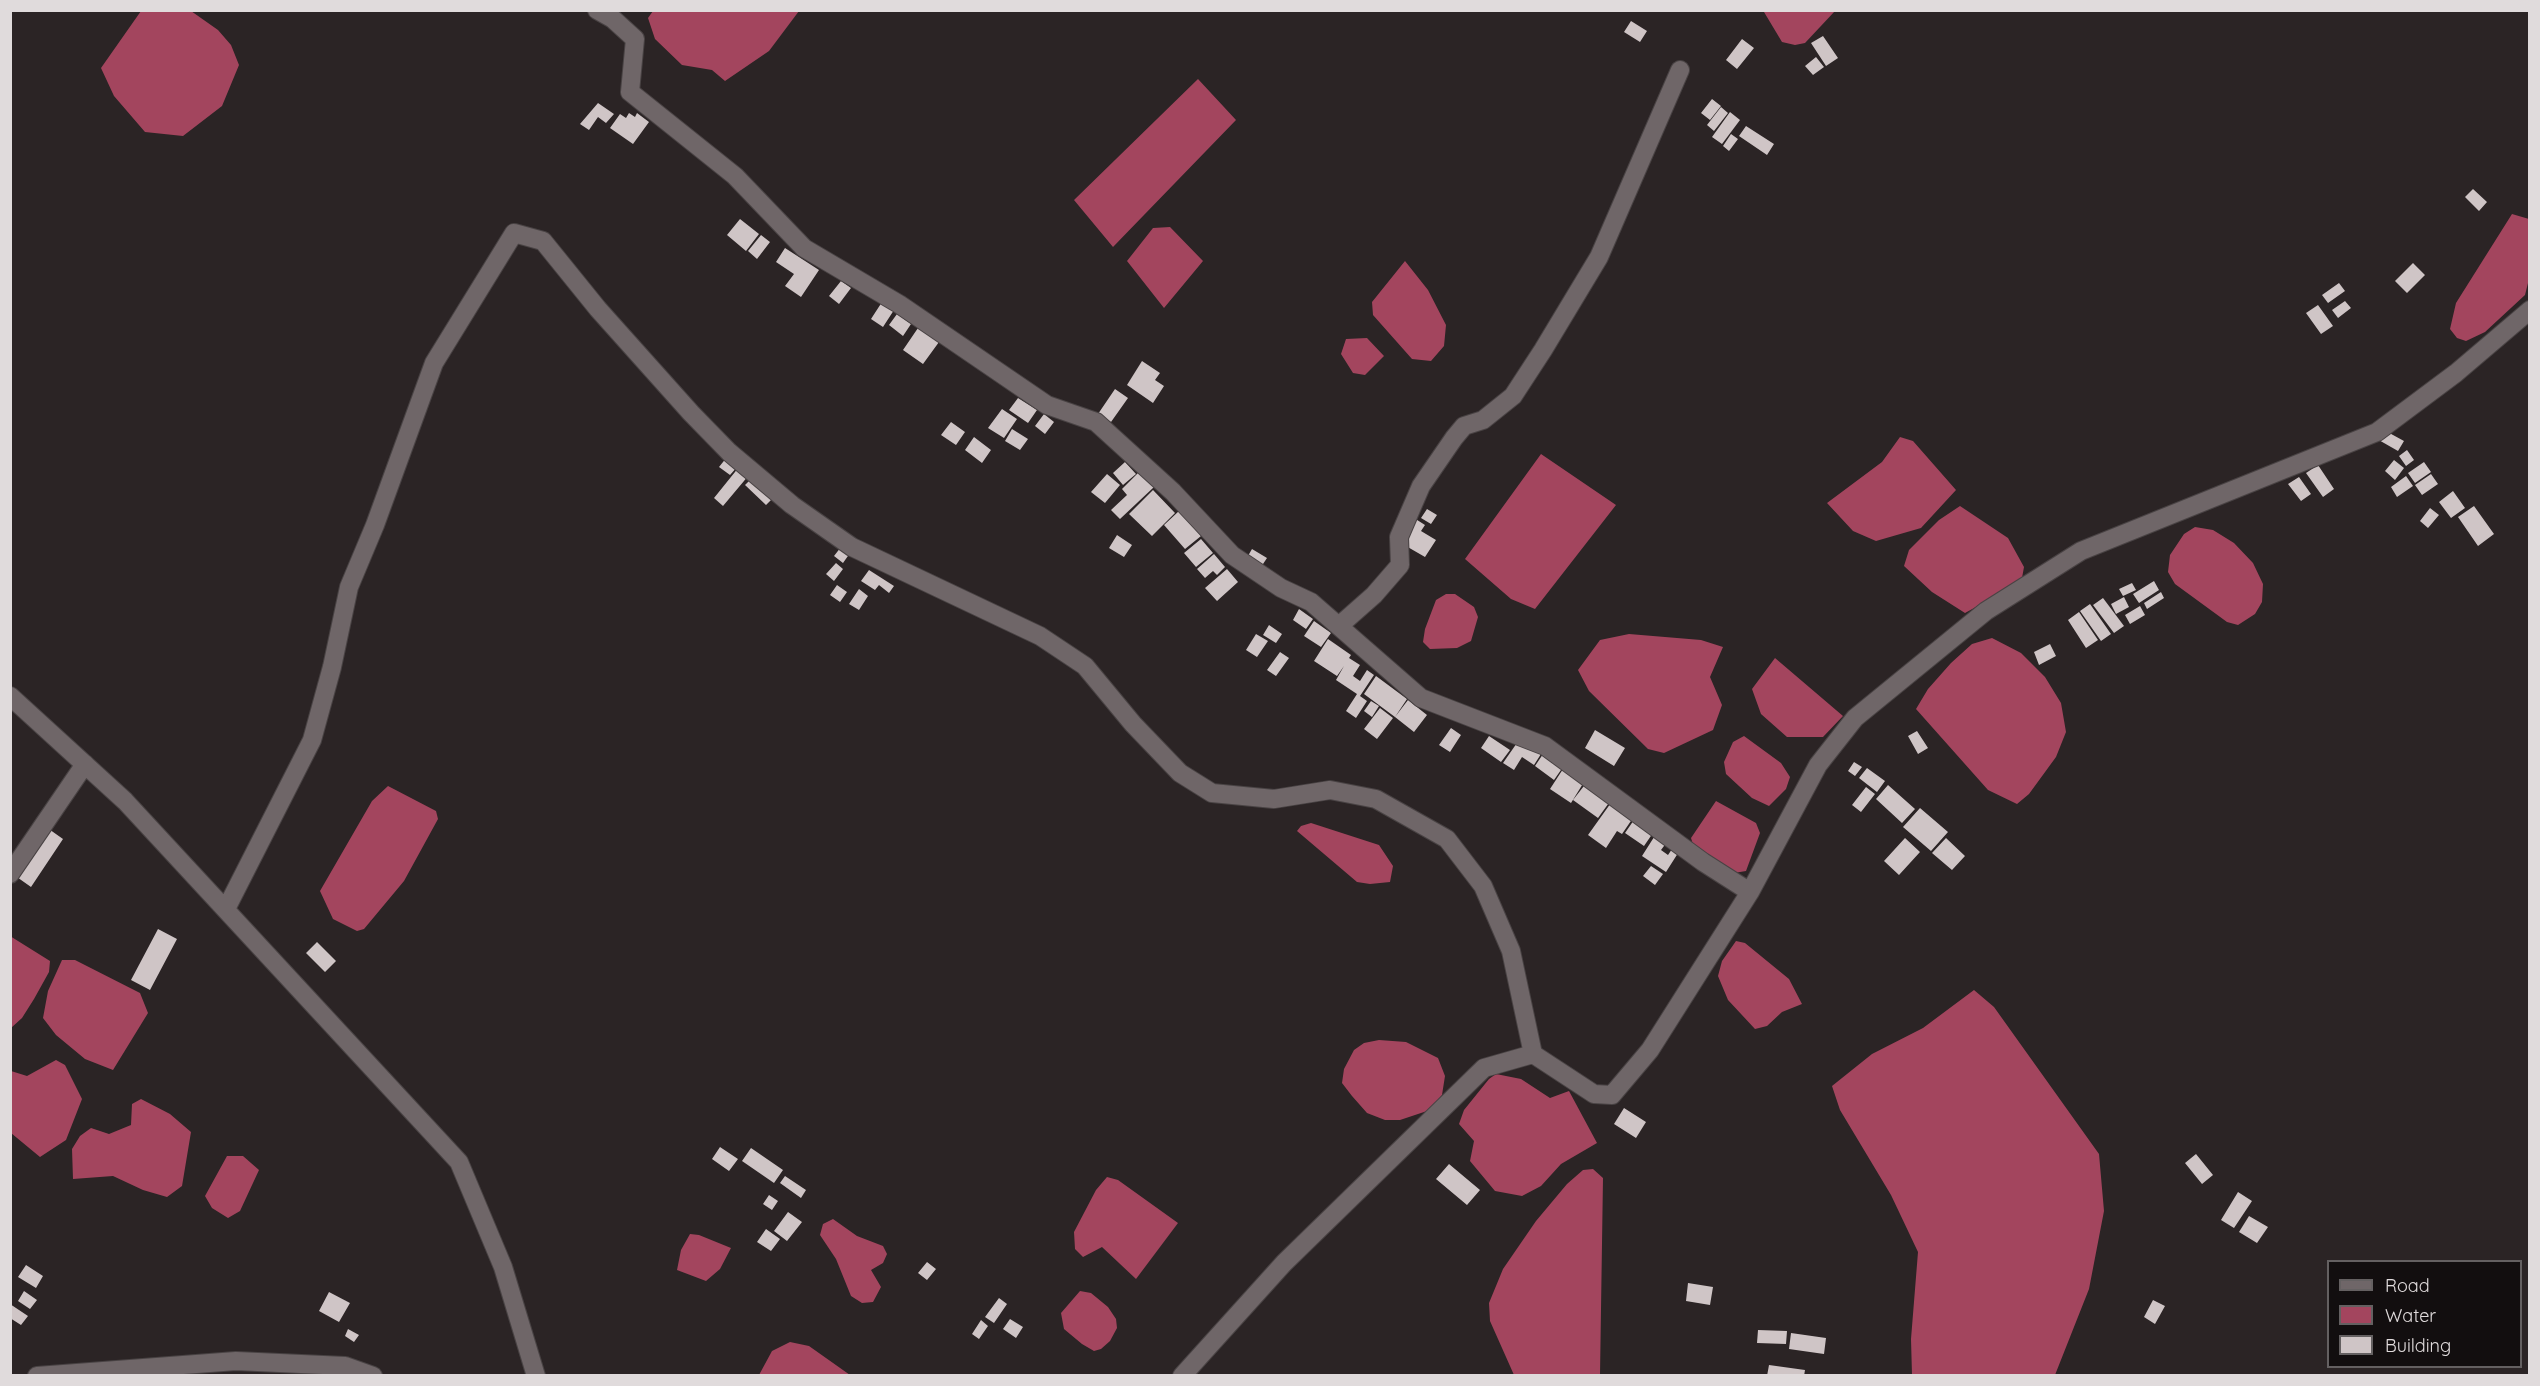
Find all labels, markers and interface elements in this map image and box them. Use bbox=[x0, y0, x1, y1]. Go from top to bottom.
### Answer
legend bbox=[2327, 1260, 2522, 1368]
text: Road bbox=[2385, 1274, 2430, 1297]
text: Water bbox=[2385, 1304, 2436, 1327]
text: Building bbox=[2385, 1334, 2451, 1357]

